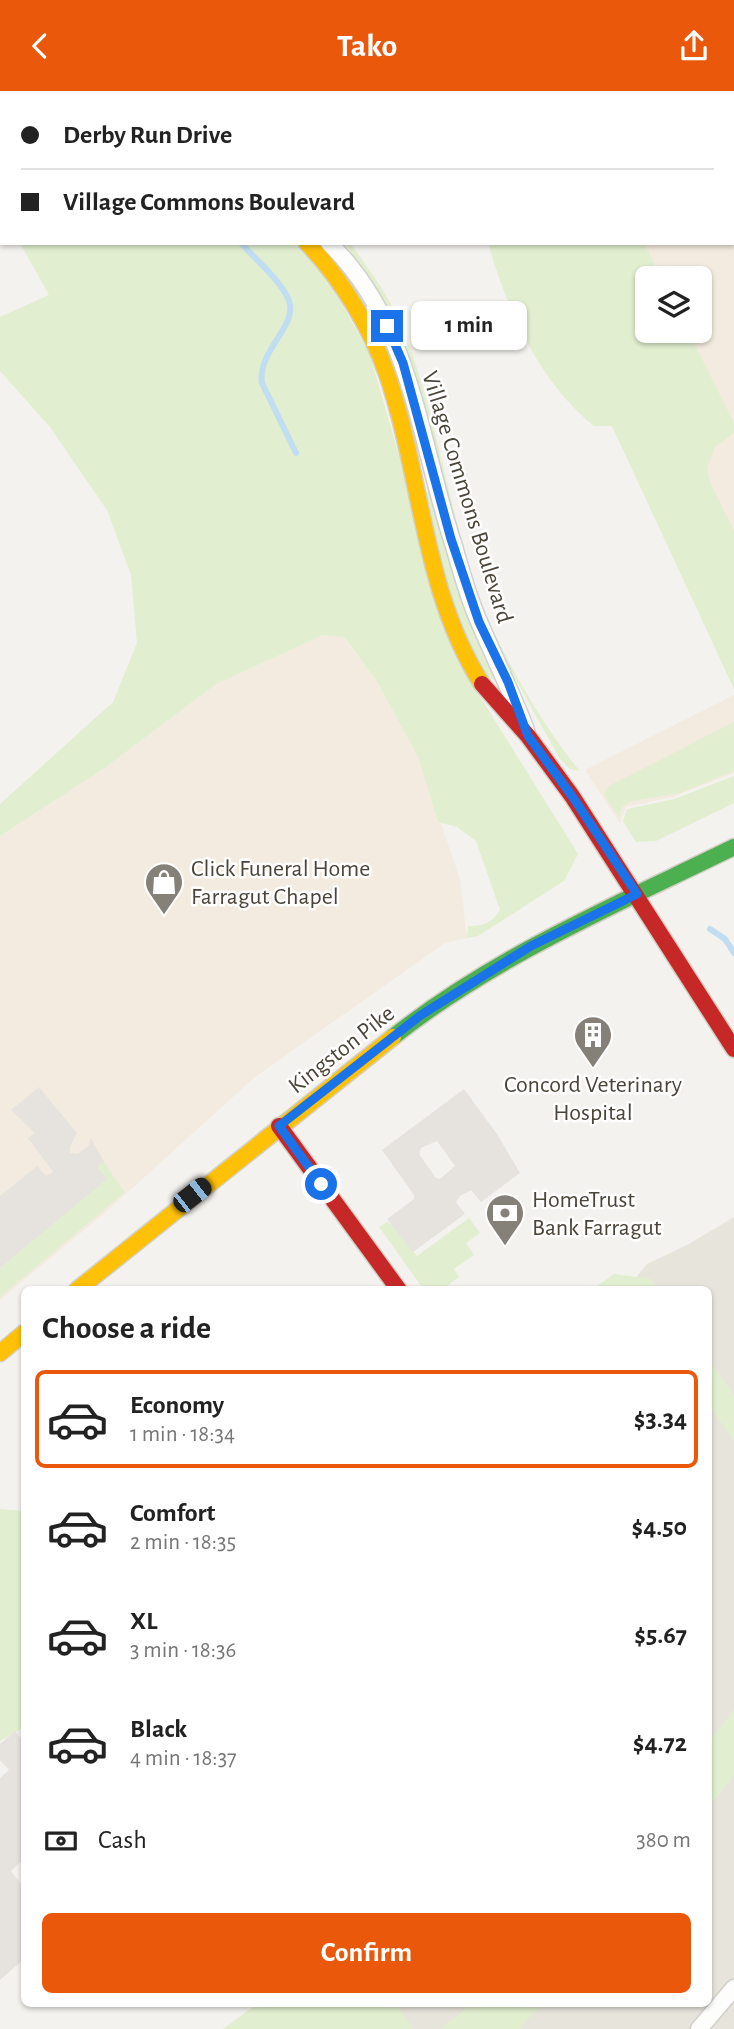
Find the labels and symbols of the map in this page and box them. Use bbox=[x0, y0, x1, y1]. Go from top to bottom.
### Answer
callout: 1 min bbox=[412, 301, 527, 351]
route end bbox=[371, 310, 403, 342]
street label: Village Commons Boulevard bbox=[417, 369, 517, 626]
place label: Click Funeral Home Farragut Chapel bbox=[191, 857, 370, 909]
shop icon: Click Funeral Home Farragut Chapel bbox=[143, 861, 185, 916]
street label: Kingston Pike bbox=[284, 1001, 399, 1098]
building icon: Concord Veterinary Hospital bbox=[572, 1014, 614, 1069]
place label: Concord Veterinary Hospital bbox=[504, 1073, 682, 1125]
route start bbox=[305, 1168, 337, 1200]
car bbox=[169, 1174, 216, 1216]
place label: HomeTrust Bank Farragut bbox=[532, 1188, 662, 1240]
bank icon: HomeTrust Bank Farragut bbox=[484, 1192, 526, 1247]

